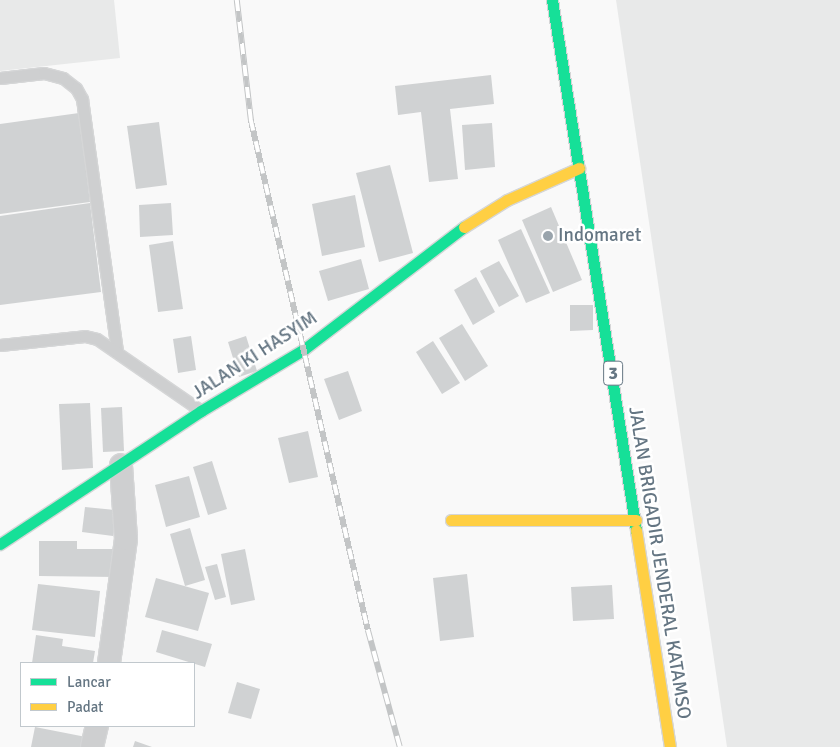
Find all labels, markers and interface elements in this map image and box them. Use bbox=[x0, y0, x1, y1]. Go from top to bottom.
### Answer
place label: Indomaret bbox=[558, 225, 641, 247]
marker: Indomaret bbox=[542, 230, 554, 242]
street label: JALAN KI HASYIM bbox=[188, 307, 322, 405]
road number: 3 bbox=[603, 358, 623, 388]
street label: JALAN BRIGADIR JENDERAL KATAMSO bbox=[623, 405, 695, 721]
legend bbox=[20, 662, 195, 727]
text: Lancar bbox=[67, 673, 111, 691]
text: Padat bbox=[67, 698, 103, 716]

